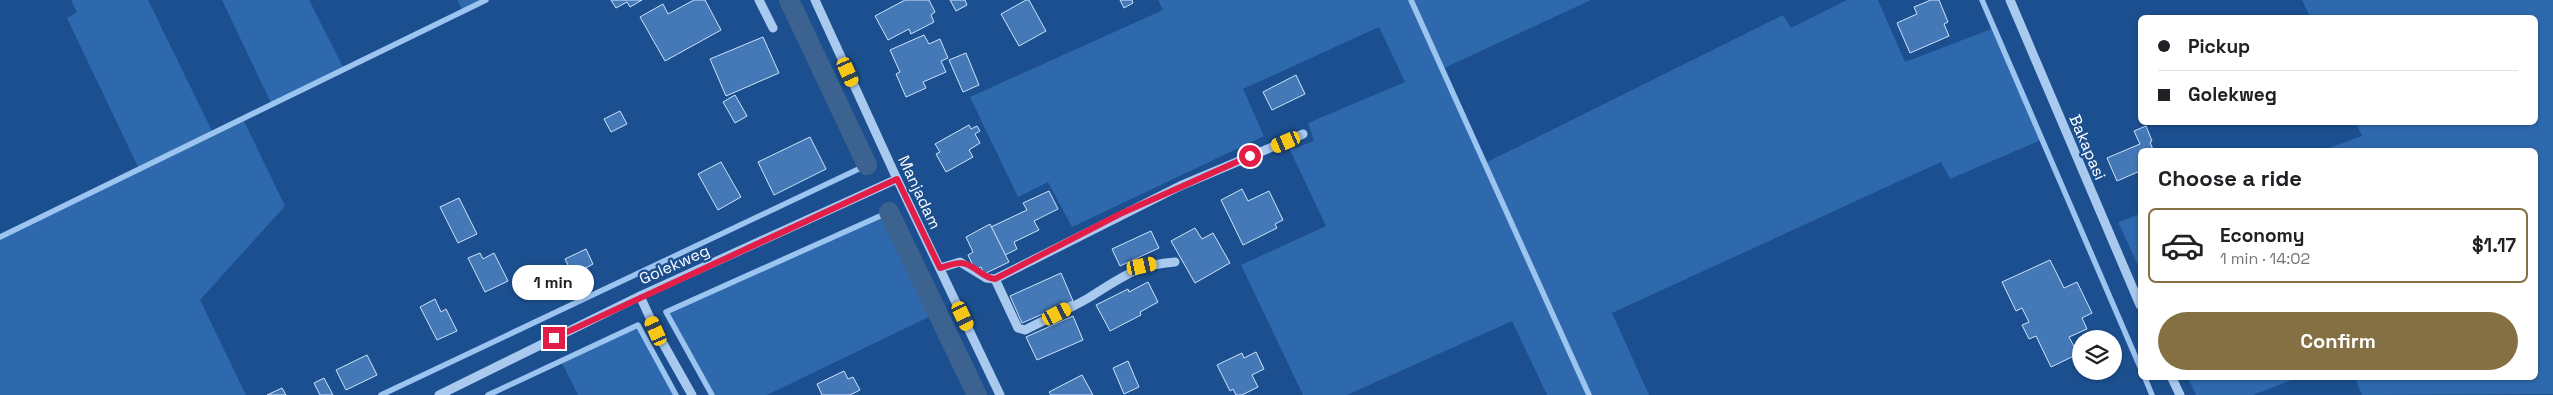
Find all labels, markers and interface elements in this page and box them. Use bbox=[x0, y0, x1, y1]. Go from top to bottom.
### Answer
text: Pickup bbox=[2188, 34, 2250, 59]
car bbox=[835, 55, 860, 89]
text: Golekweg bbox=[2188, 82, 2277, 107]
street label: Bakapasi bbox=[2064, 111, 2111, 183]
car bbox=[1269, 129, 1302, 155]
route start bbox=[1239, 145, 1261, 167]
street label: Manjadam bbox=[893, 152, 946, 232]
text: Choose a ride bbox=[2158, 164, 2302, 192]
icon: car bbox=[2160, 223, 2205, 268]
text: Economy bbox=[2220, 223, 2304, 248]
text: $1.17 bbox=[2472, 233, 2516, 258]
street label: Golekweg bbox=[636, 240, 713, 289]
text: 1 min · 14:02 bbox=[2220, 248, 2310, 269]
car bbox=[1125, 256, 1158, 276]
callout: 1 min bbox=[513, 266, 595, 300]
text: 1 min bbox=[533, 272, 573, 293]
car bbox=[949, 299, 976, 333]
car bbox=[1040, 301, 1073, 327]
button: Confirm bbox=[2158, 312, 2518, 370]
car bbox=[643, 314, 668, 348]
route end bbox=[543, 327, 565, 349]
map controls bbox=[2072, 330, 2122, 380]
button: layers bbox=[2072, 330, 2122, 380]

